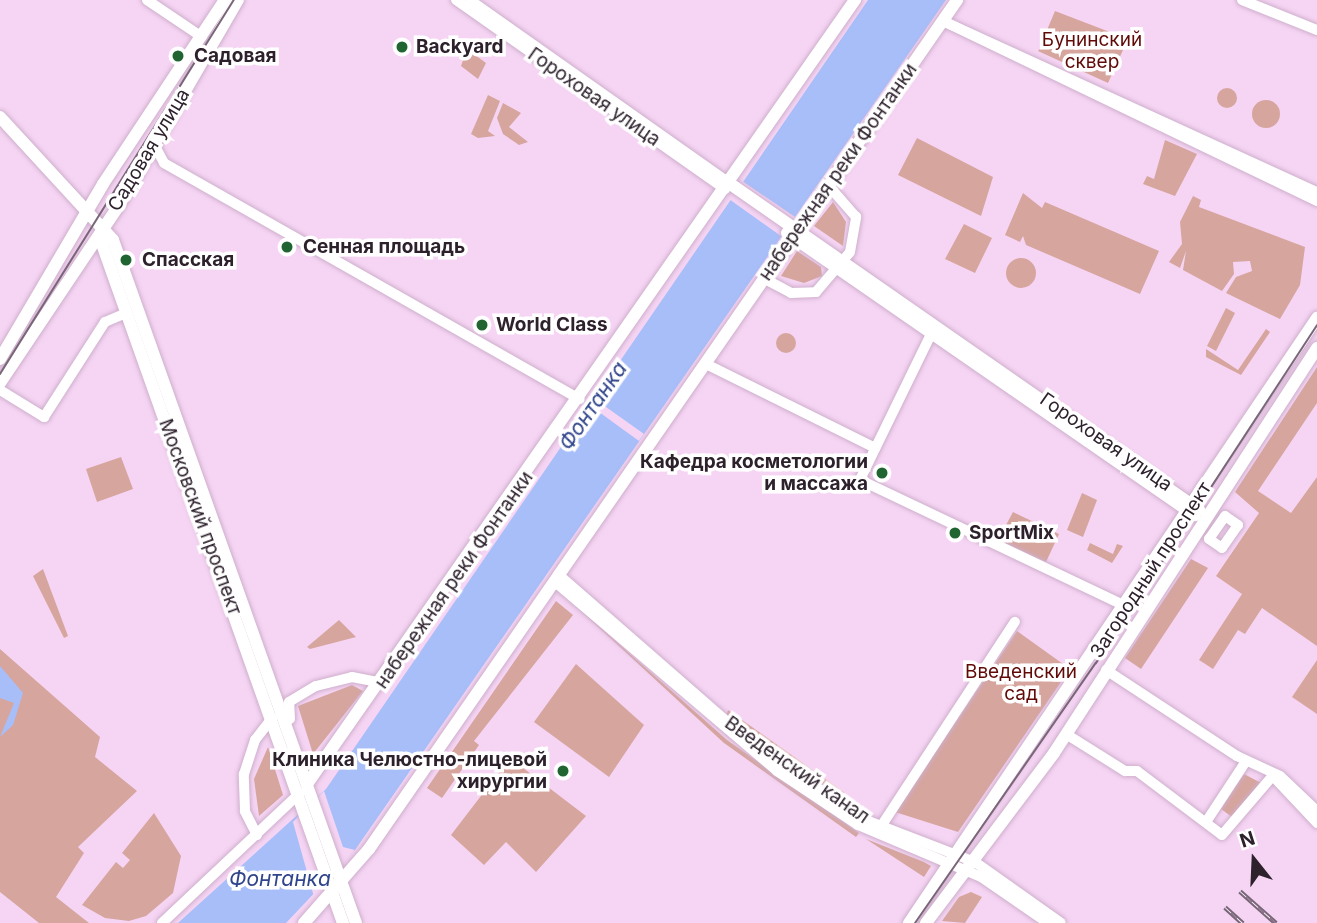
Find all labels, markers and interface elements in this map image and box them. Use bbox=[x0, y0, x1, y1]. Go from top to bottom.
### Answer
park label: Бунинский сквер bbox=[1042, 29, 1142, 73]
place label: Backyard bbox=[416, 36, 503, 58]
marker: Backyard bbox=[394, 39, 410, 55]
street label: Гороховая улица bbox=[524, 43, 664, 151]
place label: Садовая bbox=[194, 45, 276, 67]
marker: Садовая bbox=[168, 46, 188, 66]
street label: набережная реки Фонтанки bbox=[754, 59, 922, 285]
street label: Садовая улица bbox=[103, 84, 195, 216]
place label: Сенная площадь bbox=[303, 236, 465, 258]
marker: Сенная площадь bbox=[277, 237, 297, 257]
place label: Спасская bbox=[142, 249, 234, 271]
marker: Спасская bbox=[116, 250, 136, 270]
place label: World Class bbox=[496, 314, 608, 336]
marker: World Class bbox=[474, 317, 490, 333]
water label: Фонтанка bbox=[553, 357, 633, 455]
street label: Гороховая улица bbox=[1036, 388, 1176, 496]
street label: Московский проспект bbox=[154, 416, 246, 618]
place label: Кафедра косметологии и массажа bbox=[640, 451, 868, 495]
marker: Кафедра косметологии и массажа bbox=[874, 465, 890, 481]
street label: набережная реки Фонтанки bbox=[370, 467, 538, 693]
street label: Загородный проспект bbox=[1086, 478, 1216, 662]
place label: SportMix bbox=[969, 522, 1054, 544]
marker: SportMix bbox=[947, 525, 963, 541]
park label: Введенский сад bbox=[965, 661, 1077, 705]
street label: Введенский канал bbox=[720, 712, 874, 828]
place label: Клиника Челюстно-лицевой хирургии bbox=[272, 749, 547, 793]
marker: Клиника Челюстно-лицевой хирургии bbox=[553, 761, 573, 781]
north arrow bbox=[1219, 825, 1289, 895]
text: N bbox=[1237, 826, 1258, 853]
water label: Фонтанка bbox=[229, 866, 331, 892]

